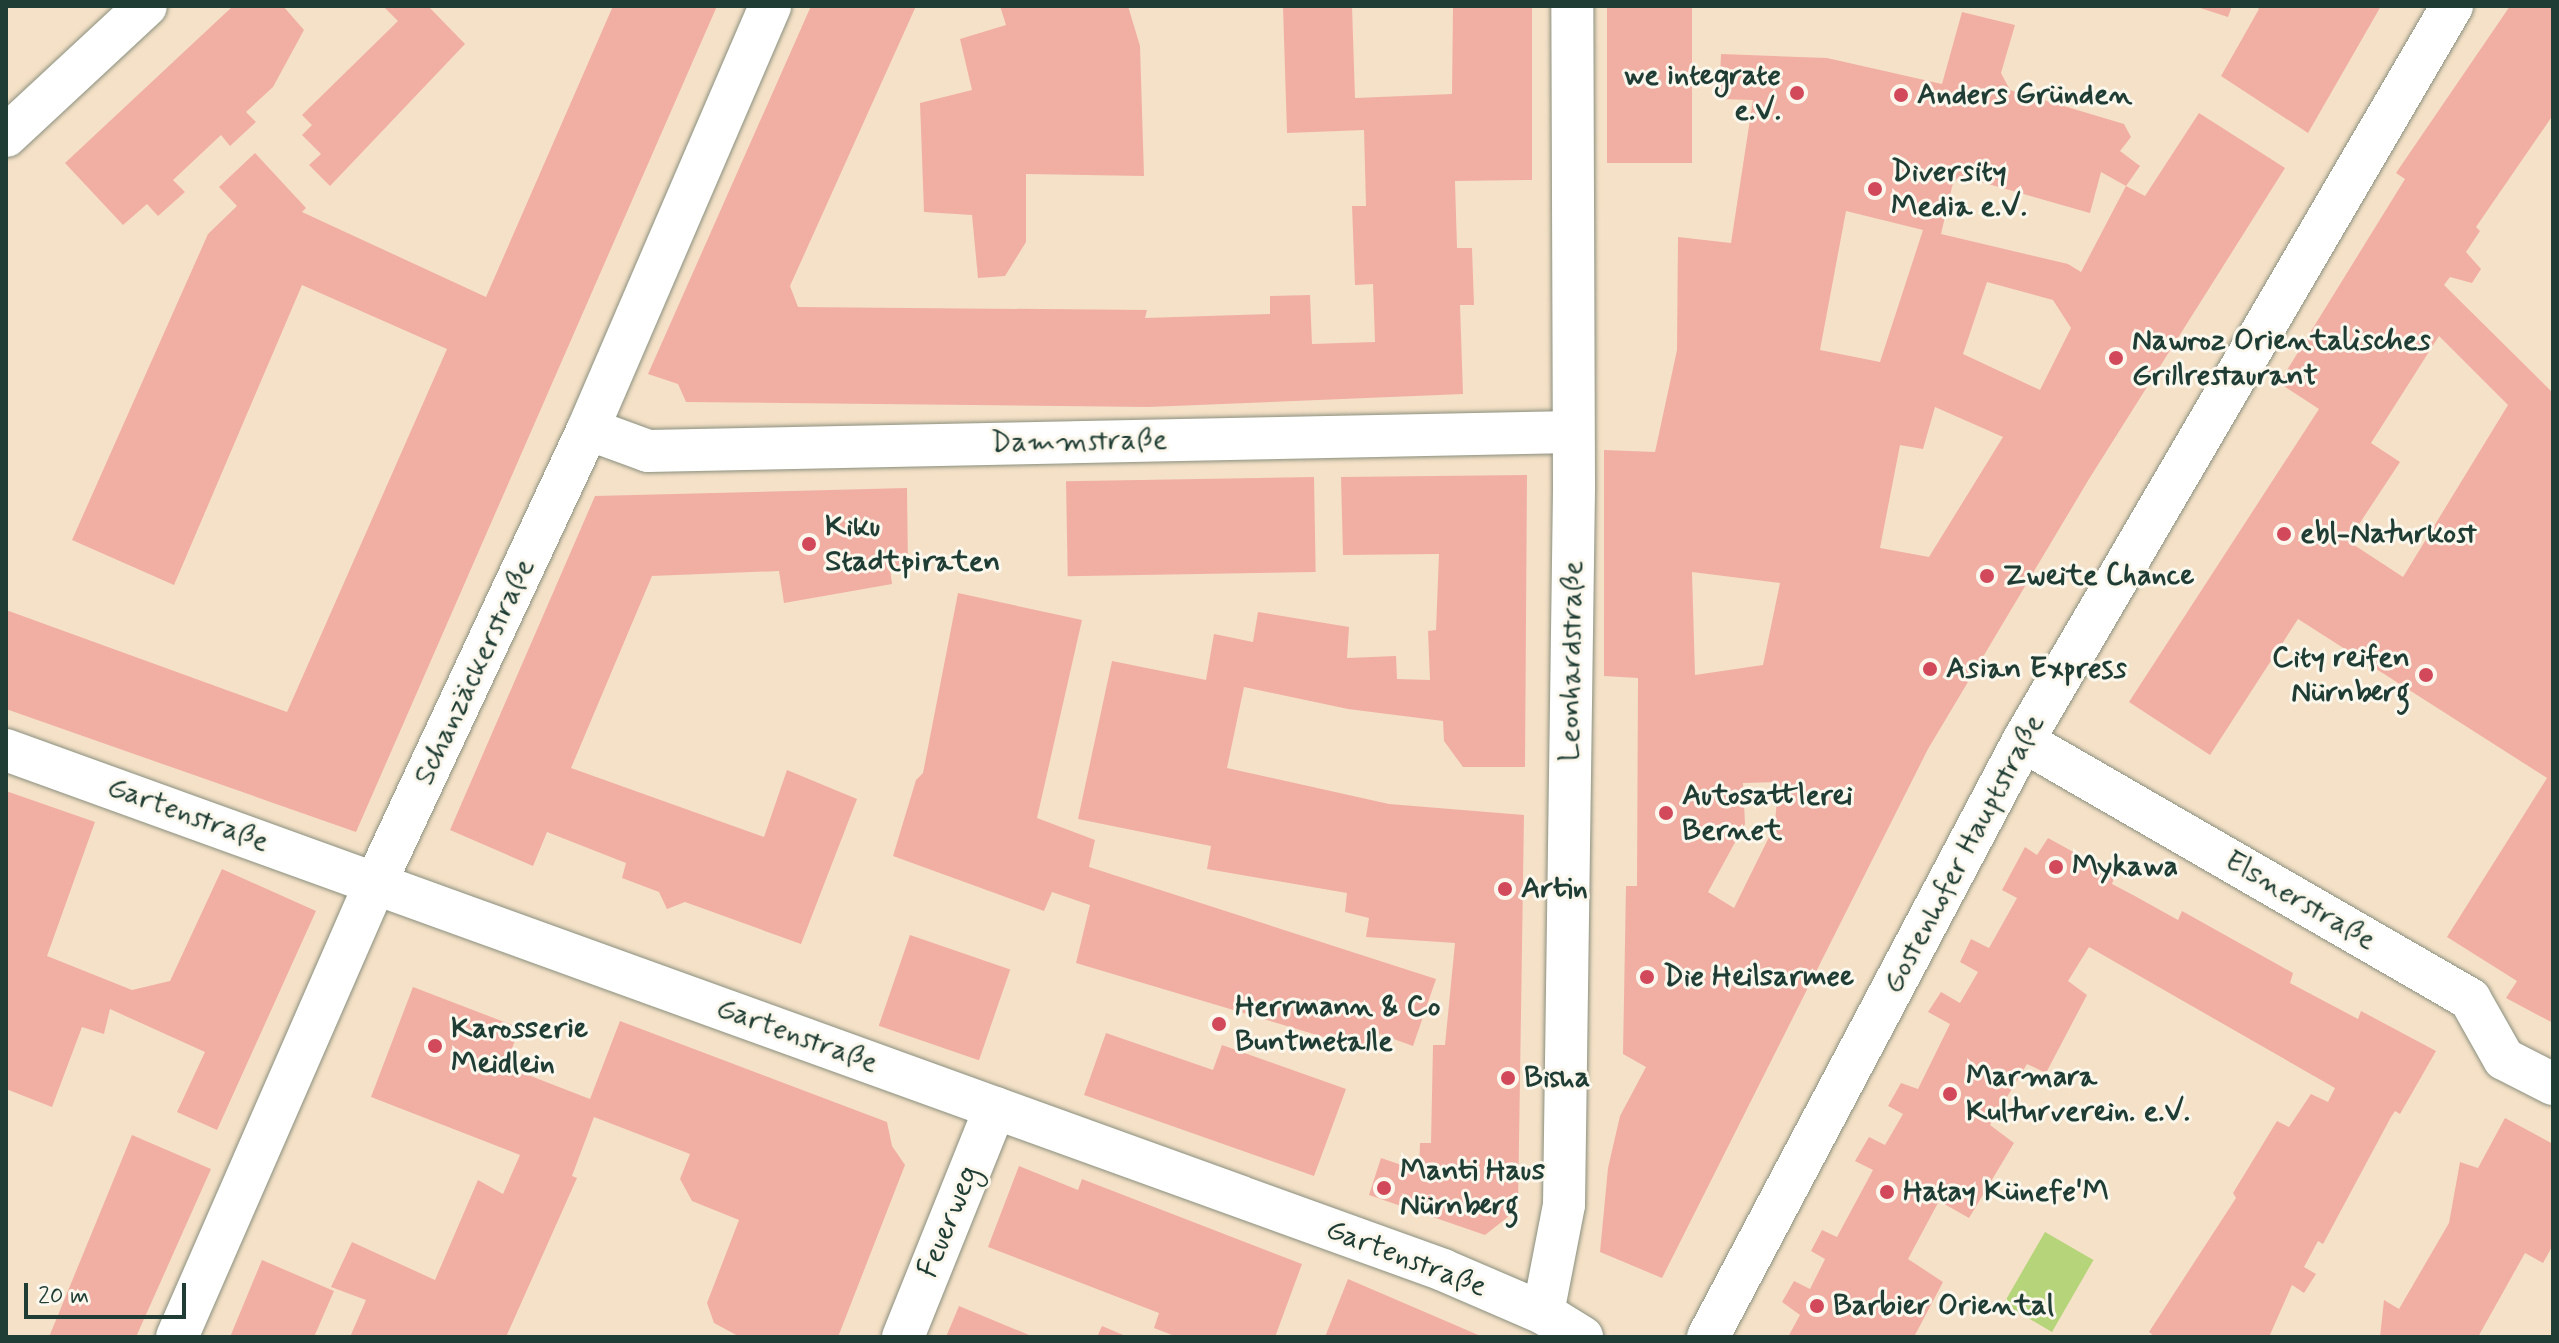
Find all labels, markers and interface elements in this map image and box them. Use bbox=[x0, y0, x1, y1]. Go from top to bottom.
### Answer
place label: we integrate e.V. bbox=[1621, 58, 1781, 128]
place label: Anders Gründen bbox=[1917, 77, 2131, 113]
marker: we integrate e.V. bbox=[1788, 84, 1806, 102]
marker: Anders Gründen bbox=[1892, 86, 1910, 104]
place label: Diversity Media e.V. bbox=[1891, 154, 2027, 224]
marker: Diversity Media e.V. bbox=[1866, 180, 1884, 198]
place label: Nawroz Orientalisches Grillrestaurant bbox=[2132, 323, 2421, 394]
marker: Nawroz Orientalisches Grillrestaurant bbox=[2107, 349, 2125, 367]
street label: Dammstraße bbox=[990, 422, 1168, 462]
place label: Kiku Stadtpiraten bbox=[825, 509, 1000, 580]
place label: ebl-Naturkost bbox=[2300, 516, 2477, 552]
marker: ebl-Naturkost bbox=[2275, 525, 2293, 543]
marker: Kiku Stadtpiraten bbox=[800, 535, 818, 553]
street label: Schanzäckerstraße bbox=[407, 553, 543, 791]
place label: Zweite Chance bbox=[2003, 558, 2207, 594]
street label: Leonhardstraße bbox=[1552, 560, 1592, 762]
marker: Zweite Chance bbox=[1978, 567, 1996, 585]
place label: City reifen Nürnberg bbox=[2272, 640, 2410, 710]
place label: Asian Express bbox=[1946, 651, 2131, 687]
marker: Asian Express bbox=[1921, 660, 1939, 678]
marker: City reifen Nürnberg bbox=[2417, 666, 2435, 684]
street label: Gostenhofer Hauptstraße bbox=[1875, 709, 2053, 999]
street label: Gartenstraße bbox=[102, 769, 274, 861]
place label: Autosattlerei Bernet bbox=[1682, 778, 1853, 848]
marker: Autosattlerei Bernet bbox=[1657, 804, 1675, 822]
street label: Elsnerstraße bbox=[2218, 843, 2382, 959]
place label: Mykawa bbox=[2072, 849, 2178, 885]
marker: Mykawa bbox=[2047, 858, 2065, 876]
place label: Artin bbox=[1521, 871, 1588, 907]
marker: Artin bbox=[1496, 880, 1514, 898]
place label: Die Heilsarmee bbox=[1663, 959, 1854, 995]
marker: Die Heilsarmee bbox=[1638, 968, 1656, 986]
place label: Herrmann & Co Buntmetalle bbox=[1235, 989, 1441, 1060]
street label: Gartenstraße bbox=[711, 990, 883, 1082]
place label: Karosserie Meidlein bbox=[451, 1011, 588, 1082]
marker: Herrmann & Co Buntmetalle bbox=[1210, 1015, 1228, 1033]
marker: Karosserie Meidlein bbox=[426, 1037, 444, 1055]
place label: Marmara Kulturverein. e.V. bbox=[1966, 1059, 2190, 1130]
place label: Bisha bbox=[1524, 1060, 1590, 1096]
marker: Bisha bbox=[1499, 1069, 1517, 1087]
marker: Marmara Kulturverein. e.V. bbox=[1941, 1085, 1959, 1103]
place label: Manti Haus Nürnberg bbox=[1400, 1153, 1545, 1224]
street label: Feuerweg bbox=[910, 1161, 988, 1283]
place label: Hatay Künefe'M bbox=[1903, 1174, 2109, 1210]
marker: Manti Haus Nürnberg bbox=[1375, 1179, 1393, 1197]
marker: Hatay Künefe'M bbox=[1878, 1183, 1896, 1201]
street label: Gartenstraße bbox=[1321, 1212, 1491, 1306]
scale bar bbox=[28, 1267, 190, 1317]
text: 20 m bbox=[38, 1281, 89, 1312]
place label: Barbier Oriental bbox=[1833, 1288, 2044, 1324]
marker: Barbier Oriental bbox=[1808, 1297, 1826, 1315]

